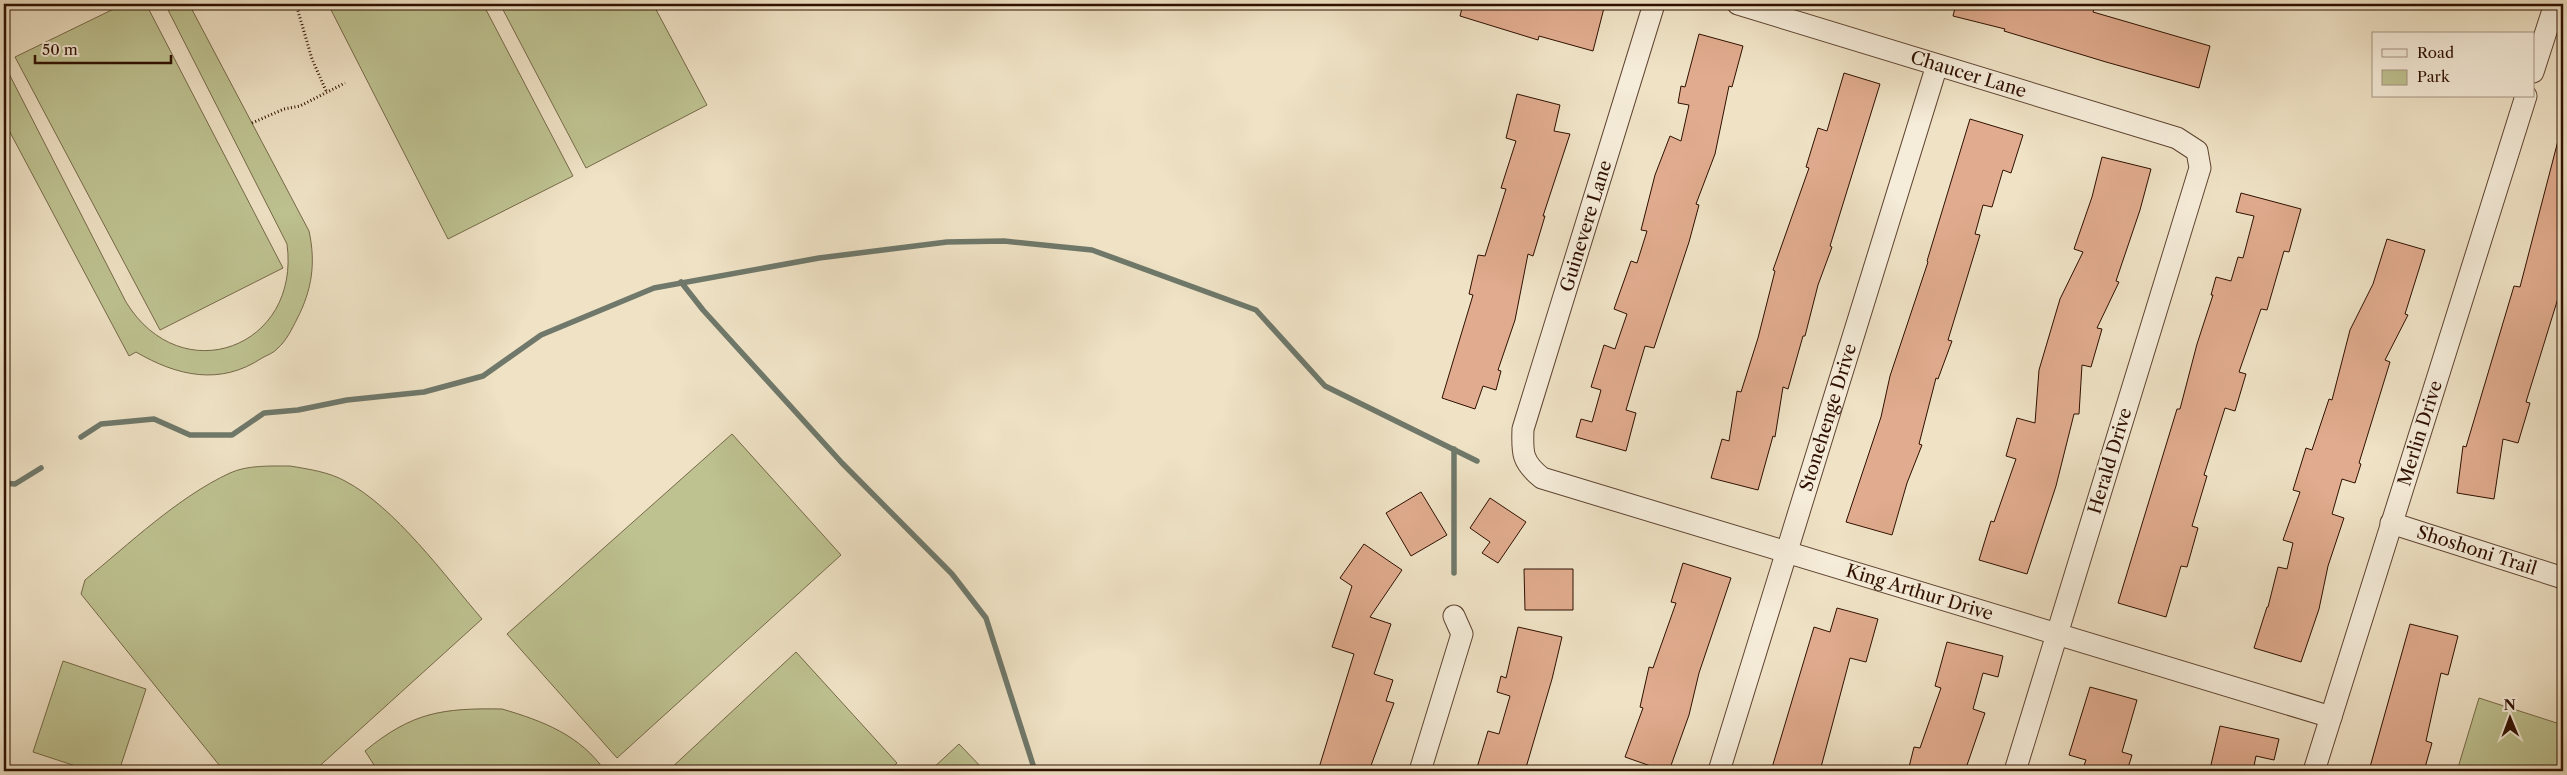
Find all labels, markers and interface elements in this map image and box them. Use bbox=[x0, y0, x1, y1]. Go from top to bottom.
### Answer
scale bar bbox=[35, 32, 171, 64]
legend bbox=[2372, 32, 2534, 98]
text: 50 m bbox=[42, 40, 78, 59]
text: Road bbox=[2417, 43, 2454, 62]
street label: Chaucer Lane bbox=[1908, 46, 2029, 102]
text: Park bbox=[2417, 67, 2451, 86]
street label: Guinevere Lane bbox=[1556, 158, 1616, 294]
street label: Stonehenge Drive bbox=[1795, 341, 1861, 494]
street label: Merlin Drive bbox=[2393, 378, 2447, 489]
street label: Herald Drive bbox=[2083, 405, 2137, 517]
street label: Shoshoni Trail bbox=[2414, 521, 2539, 580]
street label: King Arthur Drive bbox=[1843, 560, 1996, 625]
north arrow bbox=[2484, 692, 2534, 742]
text: N bbox=[2504, 696, 2516, 714]

